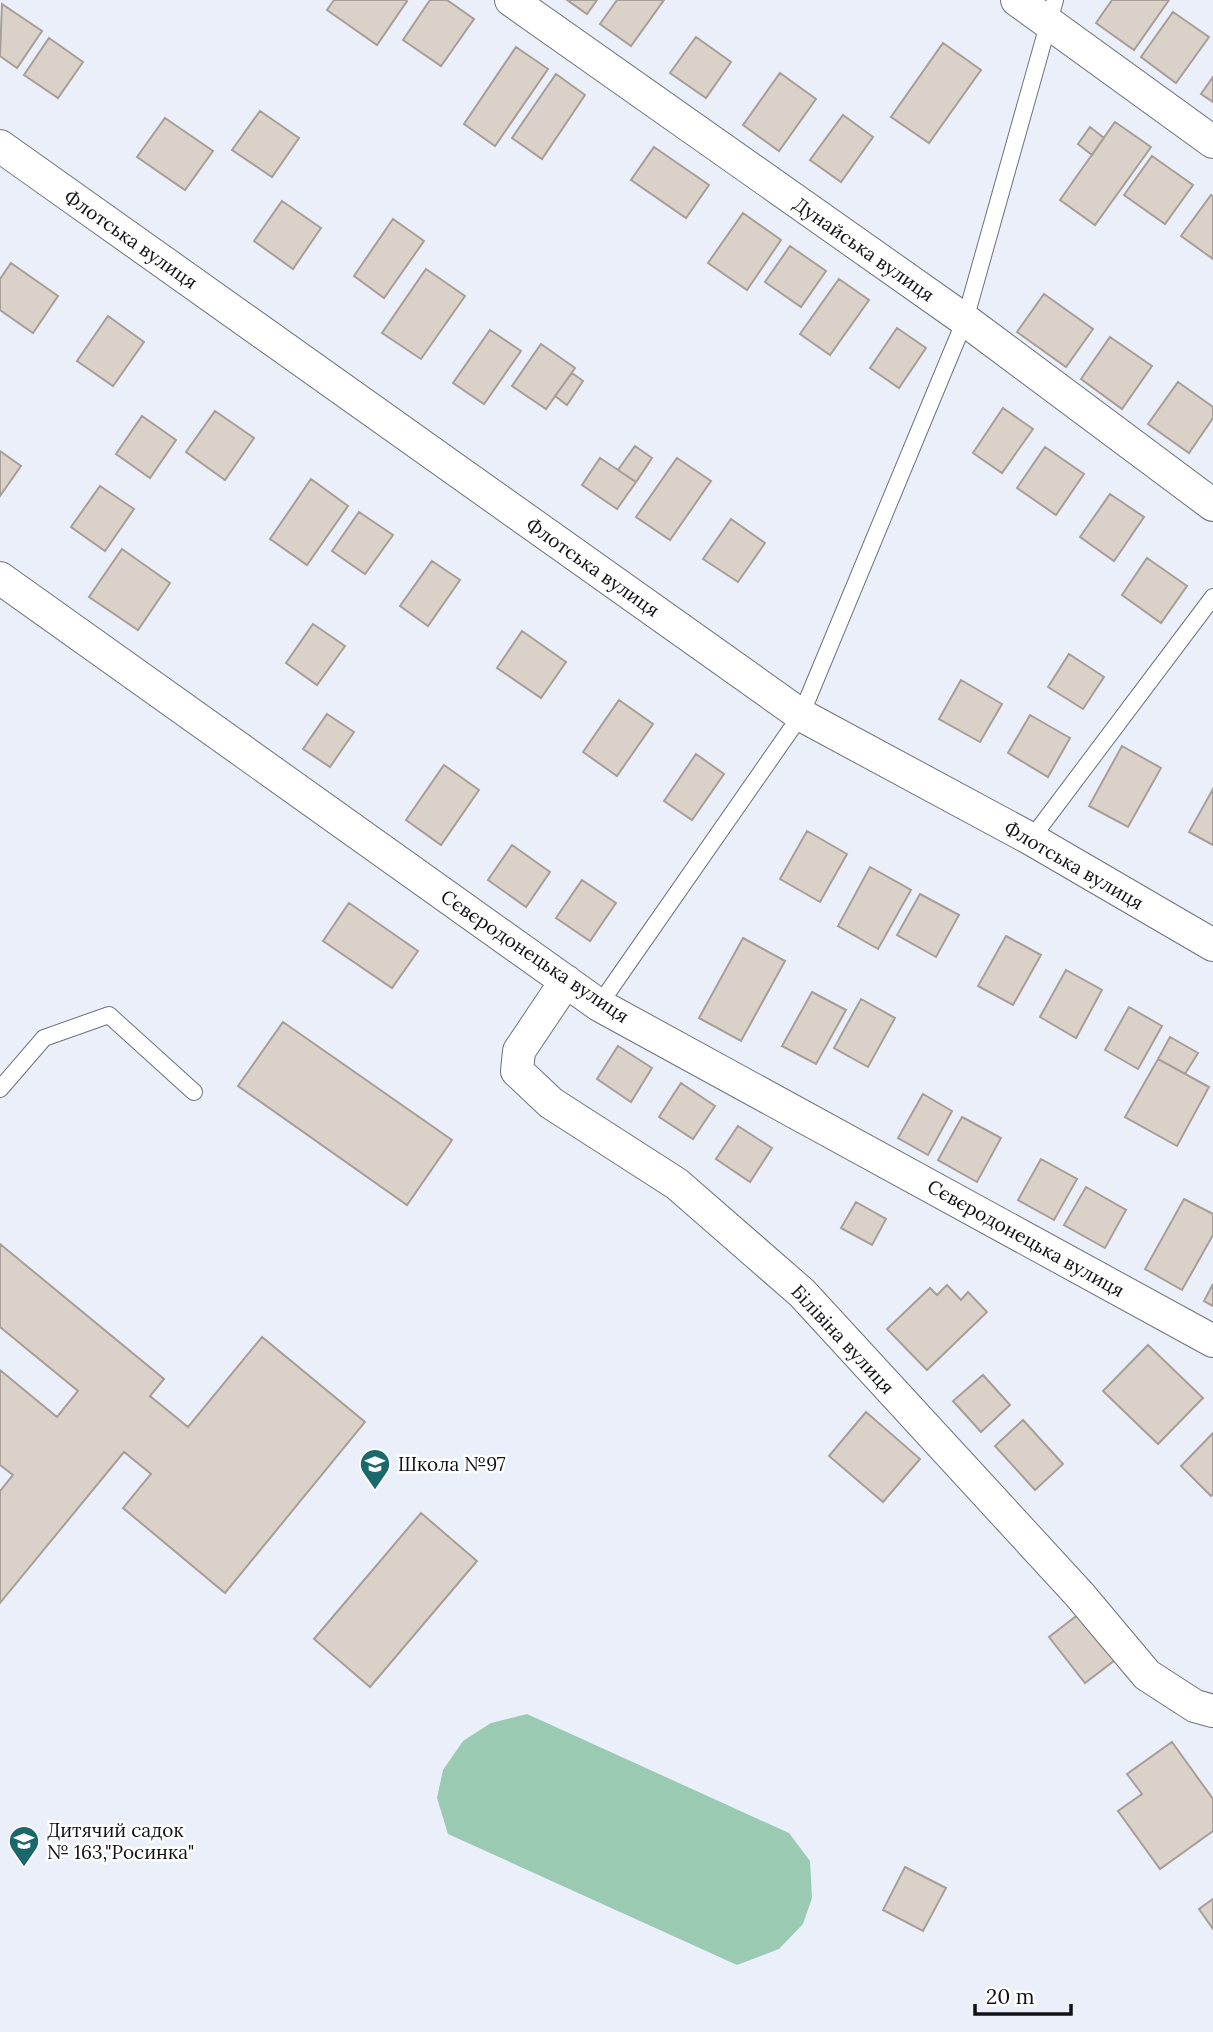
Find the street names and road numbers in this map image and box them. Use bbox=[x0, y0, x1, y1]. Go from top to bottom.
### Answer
street label: Флотська вулиця bbox=[60, 184, 202, 294]
street label: Дунайська вулиця bbox=[789, 191, 939, 307]
street label: Флотська вулиця bbox=[522, 512, 664, 622]
street label: Флотська вулиця bbox=[1000, 815, 1148, 915]
street label: Сєвєродонецька вулиця bbox=[436, 884, 634, 1028]
street label: Сєвєродонецька вулиця bbox=[923, 1174, 1129, 1302]
street label: Білівіна вулиця bbox=[786, 1279, 900, 1399]

